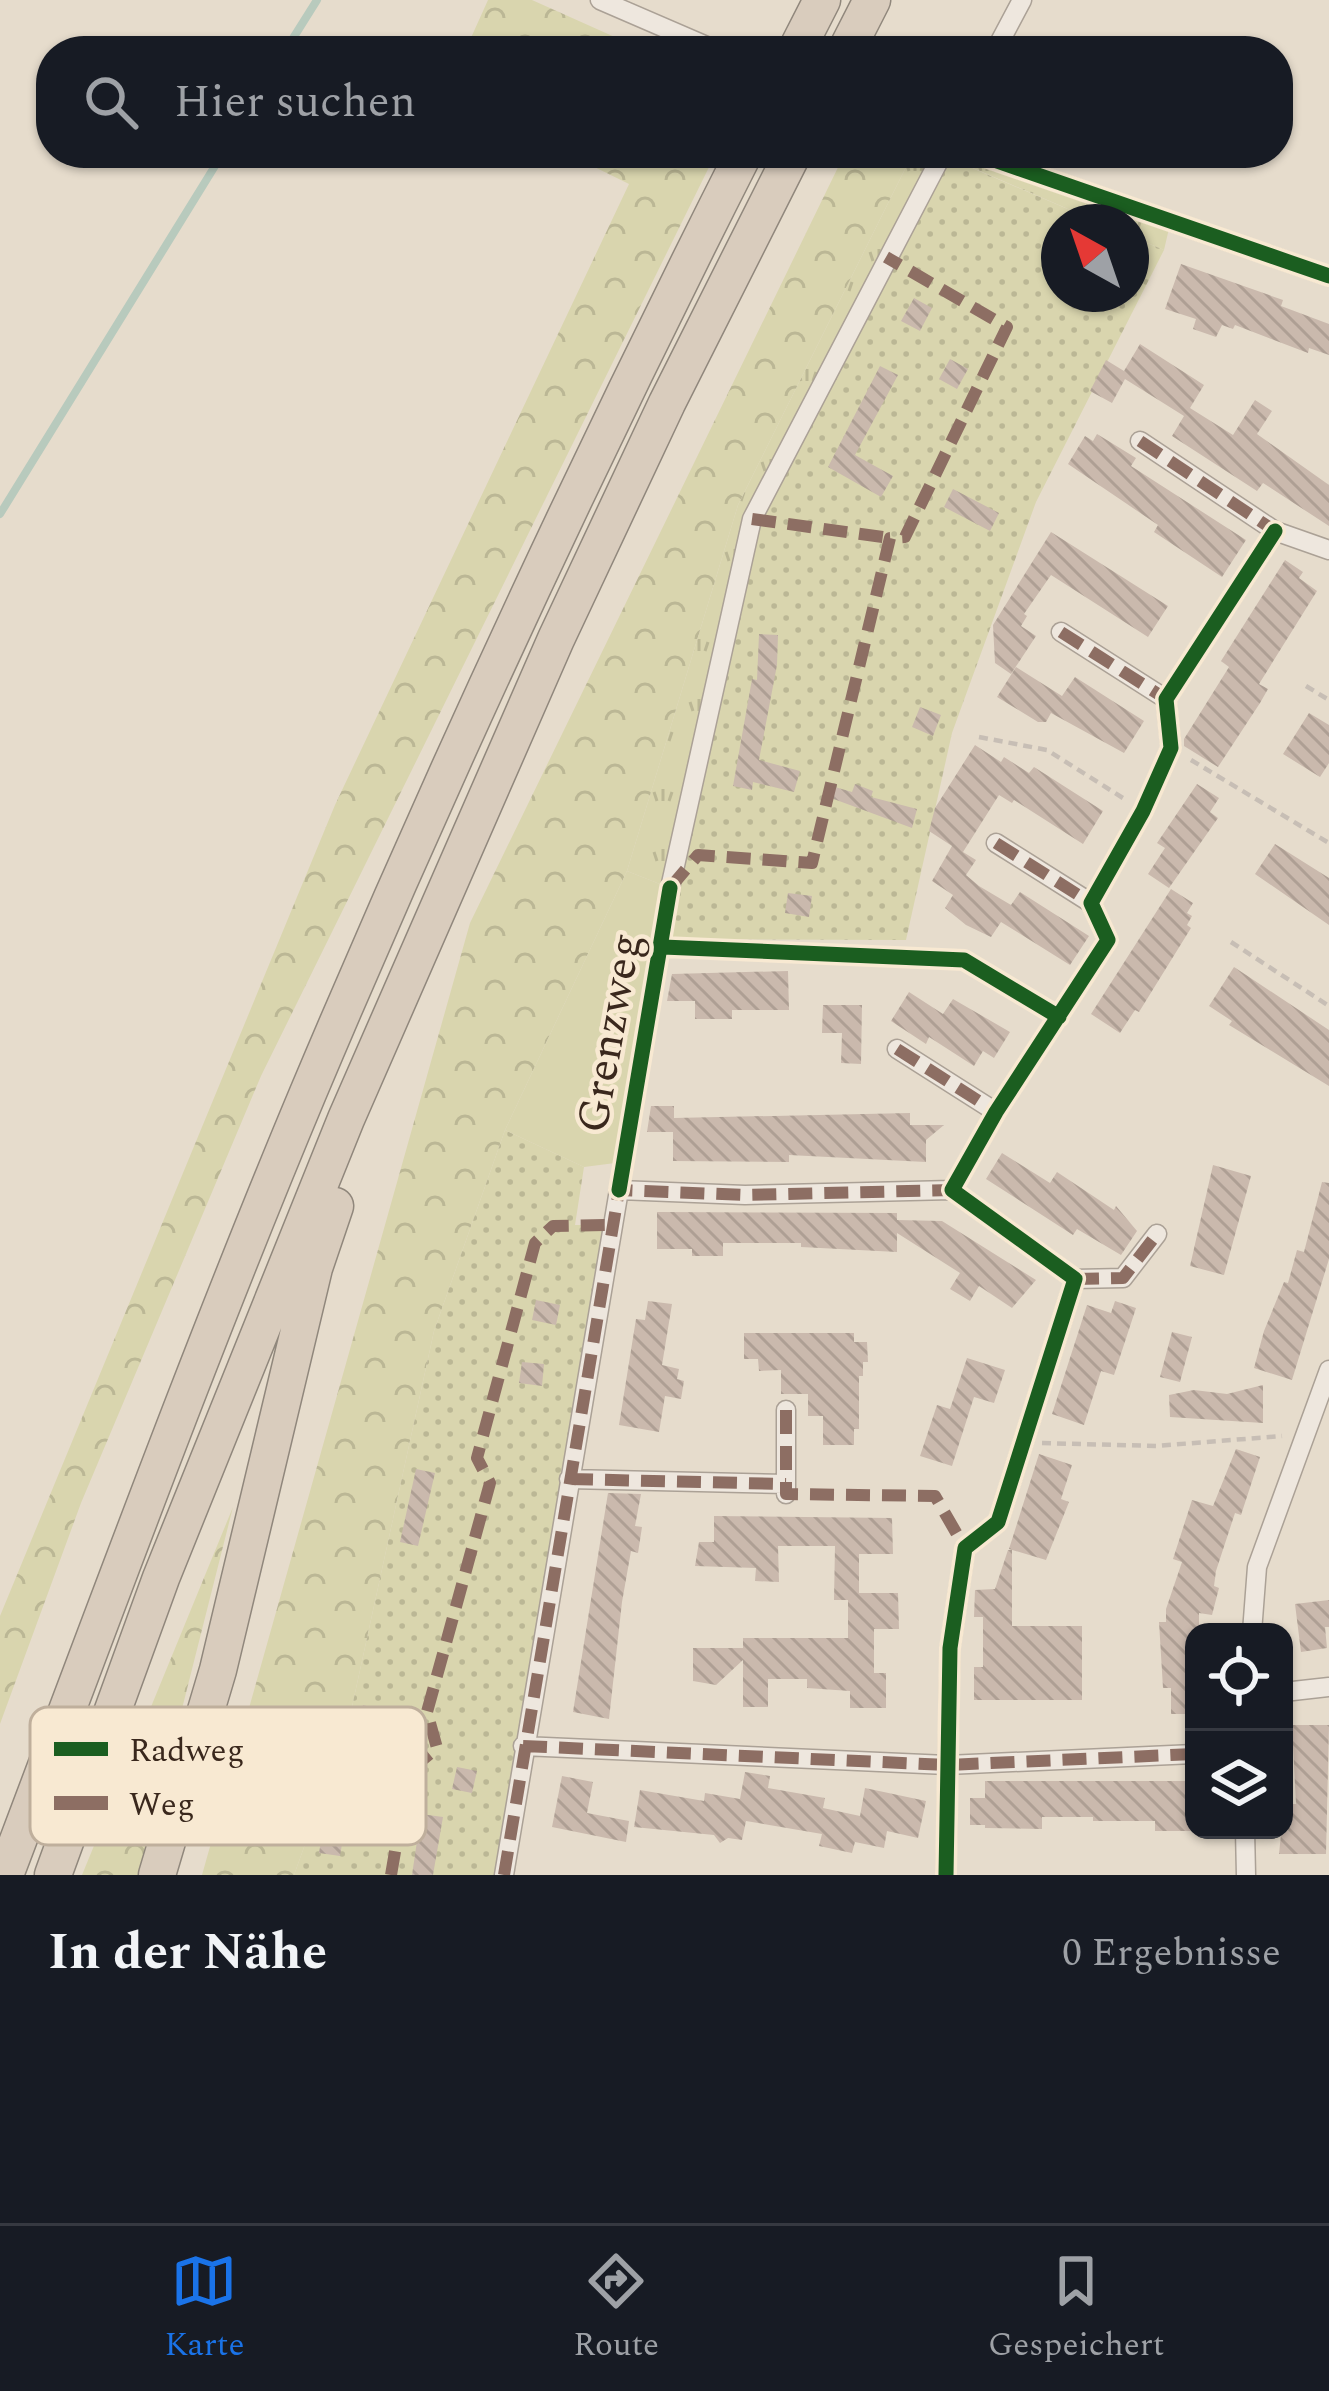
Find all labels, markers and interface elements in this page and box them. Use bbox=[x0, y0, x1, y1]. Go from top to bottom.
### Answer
search box bbox=[36, 36, 1293, 168]
text: Hier suchen bbox=[174, 68, 416, 137]
icon: search bbox=[78, 69, 144, 135]
north arrow bbox=[1041, 204, 1149, 312]
street label: Grenzweg bbox=[558, 927, 662, 1139]
map controls bbox=[1185, 1623, 1293, 1839]
button: locate bbox=[1185, 1623, 1293, 1731]
legend bbox=[30, 1707, 426, 1845]
text: Radweg bbox=[129, 1726, 245, 1776]
button: layers bbox=[1185, 1731, 1293, 1839]
text: Weg bbox=[129, 1780, 195, 1830]
text: In der Nähe bbox=[48, 1914, 327, 1992]
text: 0 Ergebnisse bbox=[1062, 1924, 1281, 1983]
tab: Karte bbox=[164, 2248, 244, 2370]
tab: Route bbox=[573, 2248, 659, 2370]
tab: Gespeichert bbox=[988, 2248, 1165, 2370]

